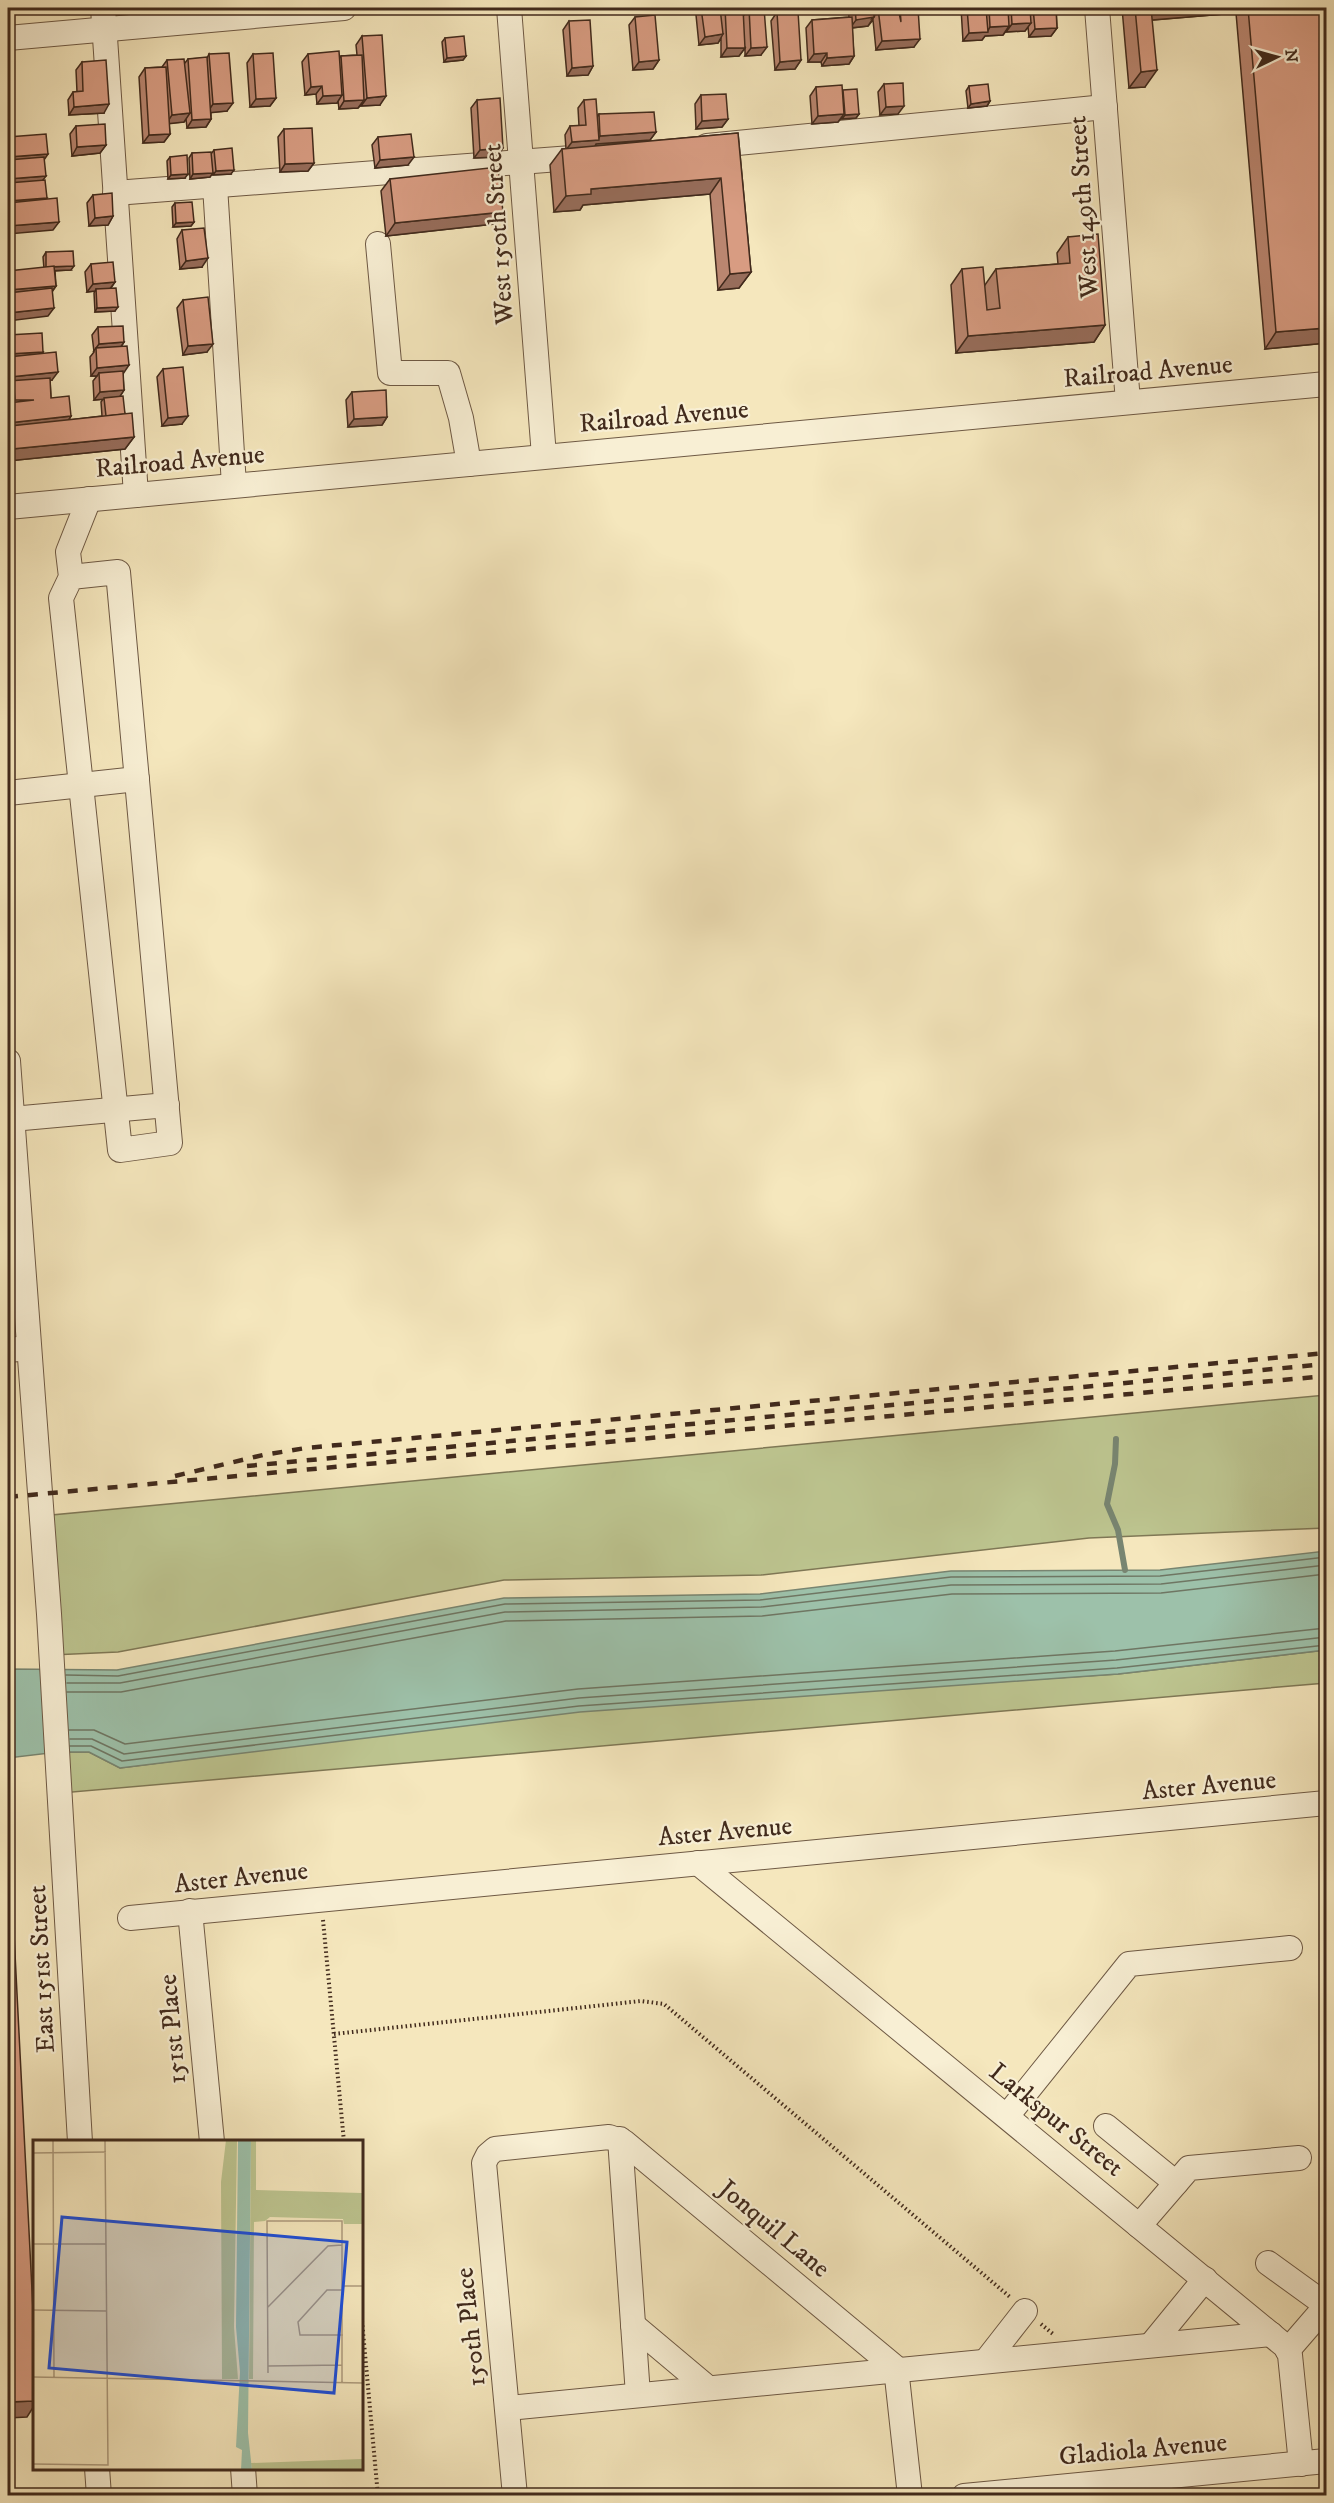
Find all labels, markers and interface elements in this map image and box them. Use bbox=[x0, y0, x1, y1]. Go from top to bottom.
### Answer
north arrow bbox=[1247, 27, 1307, 87]
text: N bbox=[1280, 48, 1301, 63]
street label: West 149th Street bbox=[1061, 115, 1107, 300]
street label: West 150th Street bbox=[476, 142, 522, 327]
street label: Railroad Avenue bbox=[1062, 348, 1234, 396]
street label: Railroad Avenue bbox=[578, 393, 750, 441]
street label: Railroad Avenue bbox=[94, 438, 266, 486]
street label: Aster Avenue bbox=[1141, 1764, 1277, 1808]
street label: Aster Avenue bbox=[657, 1810, 793, 1854]
street label: Aster Avenue bbox=[172, 1855, 310, 1901]
street label: East 151st Street bbox=[21, 1884, 63, 2054]
street label: 151st Place bbox=[152, 1973, 194, 2085]
street label: Larkspur Street bbox=[982, 2056, 1130, 2184]
inset map bbox=[33, 2140, 363, 2470]
street label: Jonquil Lane bbox=[710, 2172, 837, 2285]
street label: 150th Place bbox=[448, 2266, 494, 2388]
street label: Gladiola Avenue bbox=[1058, 2426, 1228, 2474]

